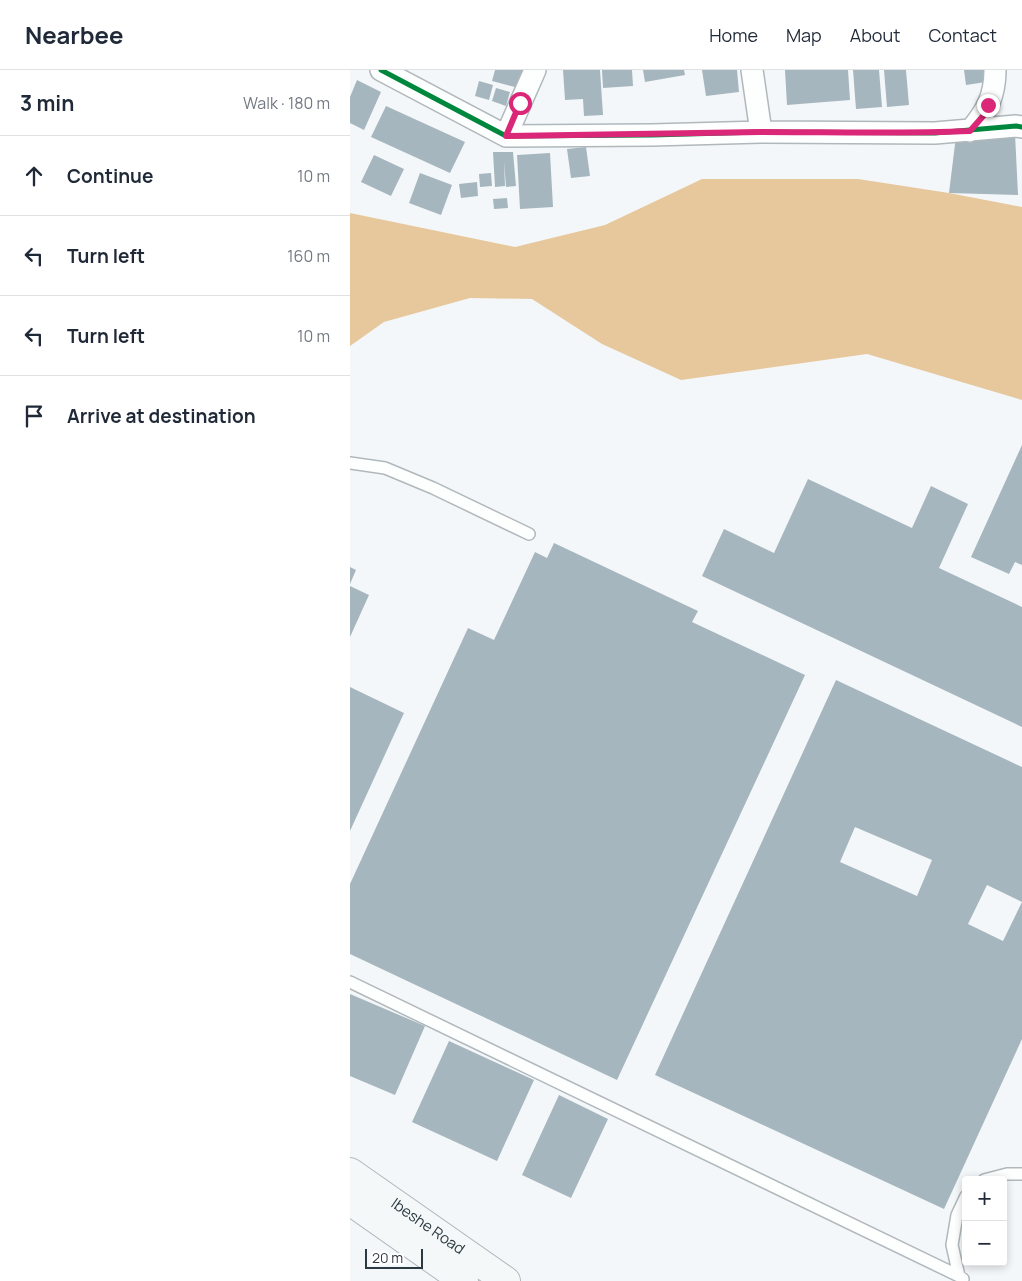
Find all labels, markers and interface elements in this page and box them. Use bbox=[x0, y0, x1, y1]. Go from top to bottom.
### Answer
text: Nearbee bbox=[25, 18, 124, 51]
text: Home bbox=[709, 23, 758, 47]
text: Map bbox=[786, 23, 822, 47]
text: About bbox=[850, 23, 900, 47]
text: Contact bbox=[928, 23, 997, 47]
text: 3 min bbox=[20, 89, 74, 117]
text: Walk · 180 m bbox=[243, 92, 330, 114]
route start bbox=[509, 92, 532, 115]
route end bbox=[977, 94, 1000, 117]
icon: ahead bbox=[20, 162, 48, 190]
text: Continue bbox=[67, 163, 153, 189]
text: 10 m bbox=[297, 165, 330, 187]
icon: left bbox=[20, 242, 48, 270]
text: Turn left bbox=[67, 243, 145, 269]
text: 160 m bbox=[287, 245, 330, 267]
icon: left bbox=[20, 322, 48, 350]
text: Turn left bbox=[67, 323, 145, 349]
text: 10 m bbox=[297, 325, 330, 347]
icon: arrive bbox=[20, 402, 48, 430]
text: Arrive at destination bbox=[67, 403, 256, 429]
map controls bbox=[962, 1176, 1007, 1266]
button: + bbox=[962, 1176, 1007, 1221]
street label: Ibeshe Road bbox=[387, 1193, 469, 1259]
button: − bbox=[962, 1221, 1007, 1266]
scale bar bbox=[365, 1246, 422, 1269]
text: 20 m bbox=[372, 1248, 403, 1267]

